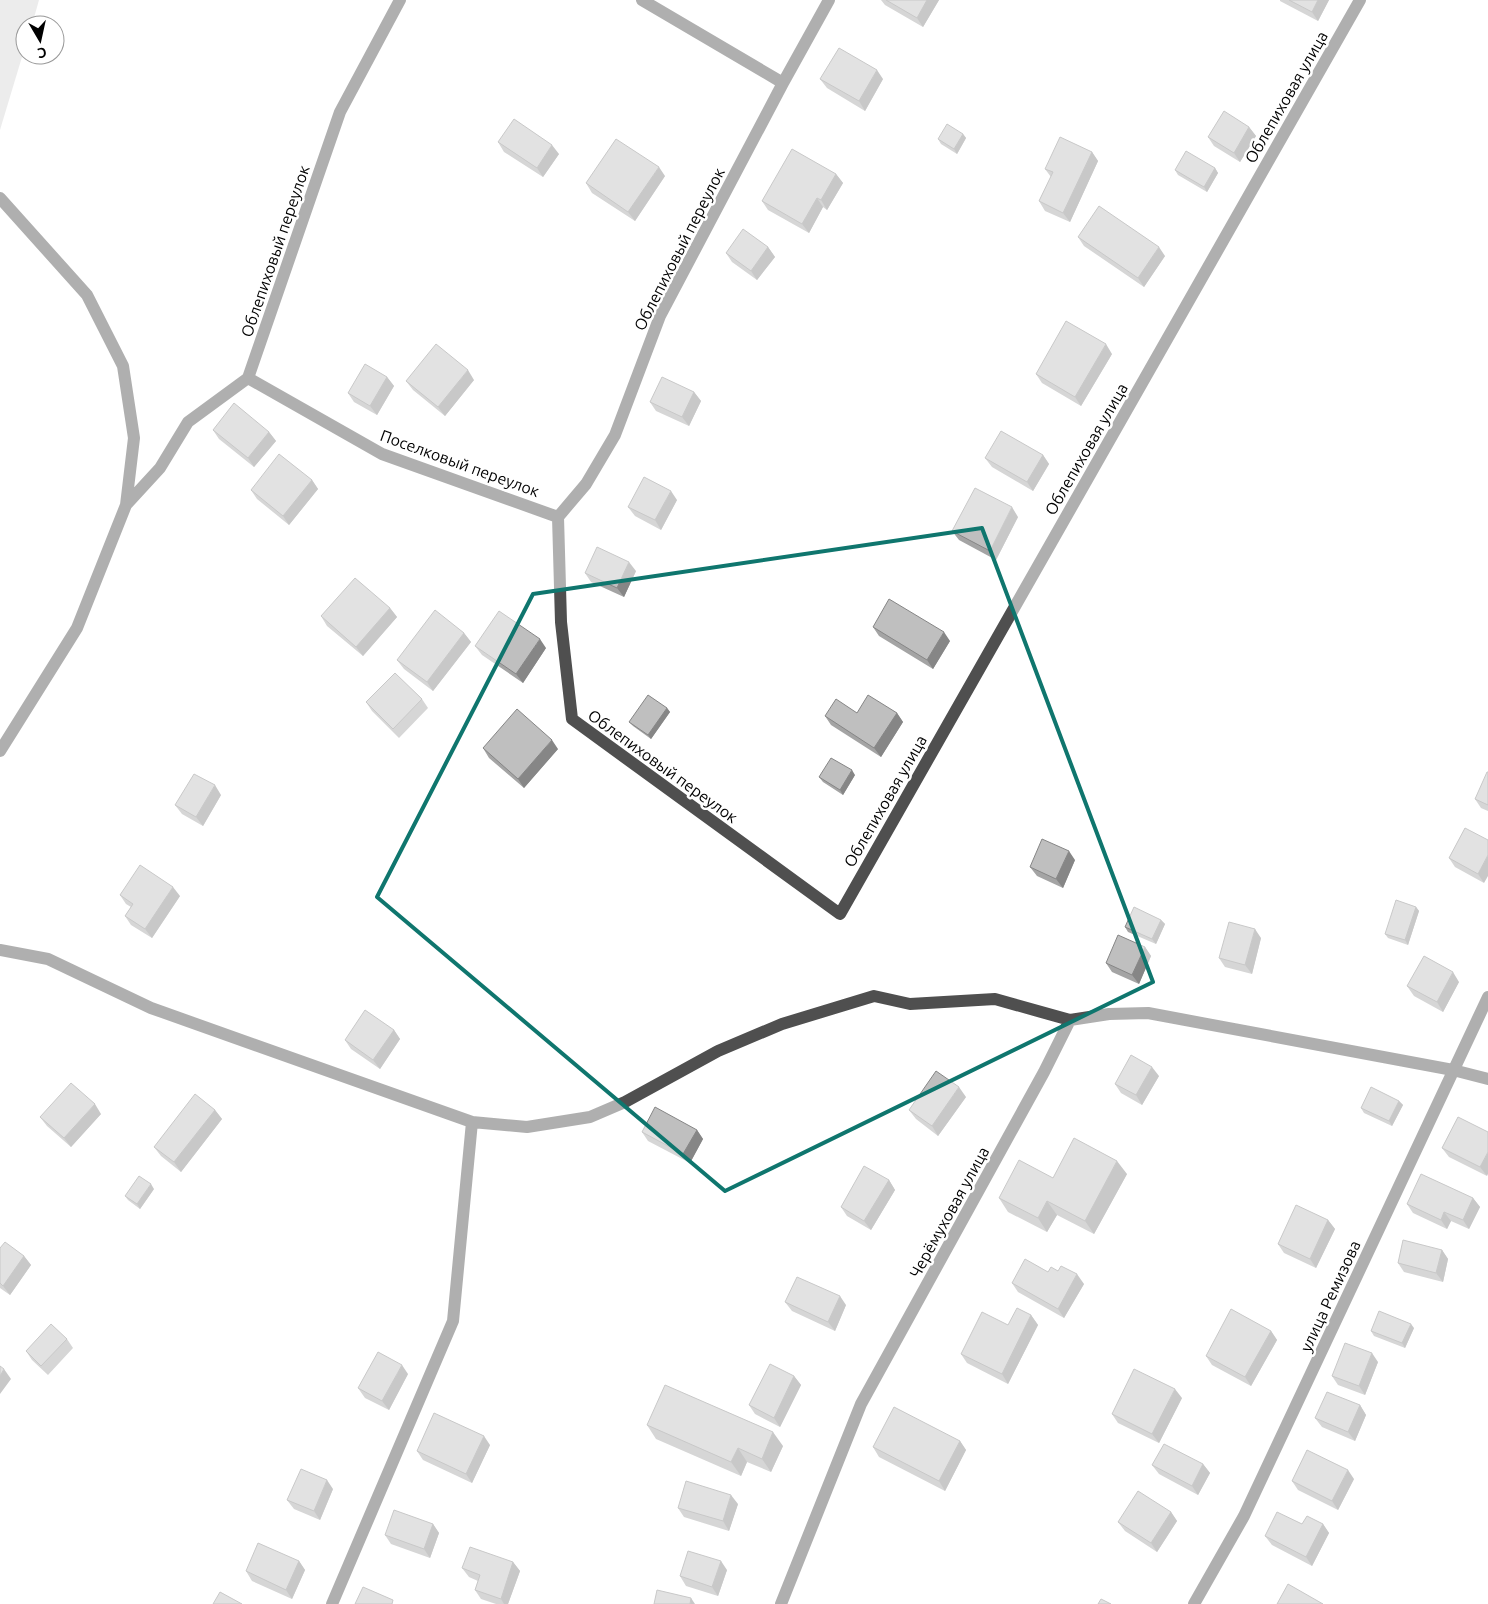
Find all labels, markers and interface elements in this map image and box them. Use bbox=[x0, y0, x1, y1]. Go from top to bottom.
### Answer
north arrow bbox=[15, 15, 65, 65]
street label: Облепиховая улица bbox=[1241, 28, 1331, 166]
text: С bbox=[36, 44, 48, 61]
street label: Облепиховый переулок bbox=[237, 163, 313, 339]
street label: Облепиховый переулок bbox=[630, 165, 728, 333]
street label: Облепиховая улица bbox=[1041, 380, 1131, 518]
street label: Поселковый переулок bbox=[378, 426, 542, 500]
street label: Облепиховый переулок bbox=[585, 706, 741, 826]
street label: Облепиховая улица bbox=[840, 732, 930, 870]
street label: Черёмуховая улица bbox=[906, 1143, 992, 1281]
street label: улица Ремизова bbox=[1296, 1237, 1364, 1355]

